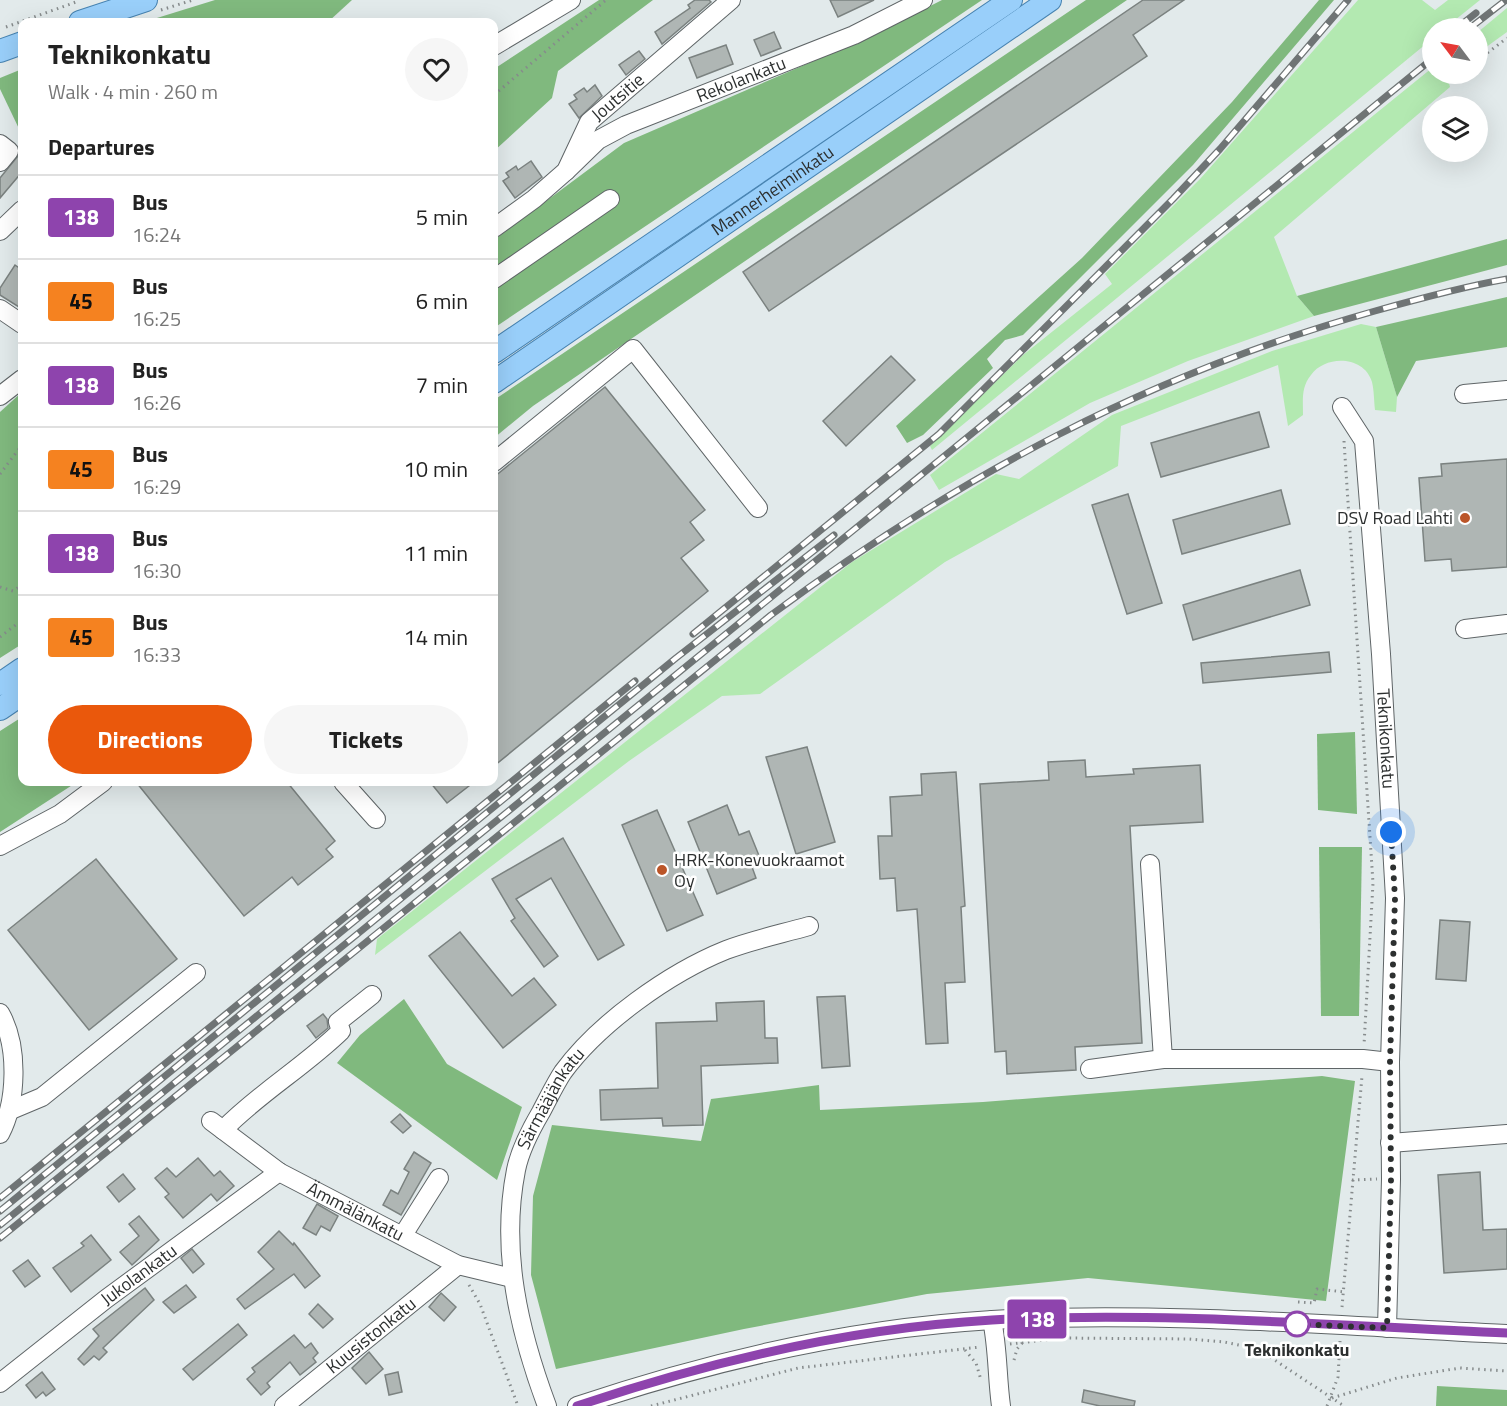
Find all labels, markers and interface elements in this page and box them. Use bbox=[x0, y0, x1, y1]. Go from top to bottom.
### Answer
north arrow bbox=[1422, 18, 1488, 84]
map controls bbox=[1422, 18, 1488, 162]
text: Teknikonkatu bbox=[48, 32, 211, 75]
button: heart bbox=[405, 38, 468, 101]
street label: Rekolankatu bbox=[692, 49, 790, 109]
street label: Joutsitie bbox=[585, 66, 650, 127]
text: Walk · 4 min · 260 m bbox=[48, 76, 218, 107]
button: layers bbox=[1422, 96, 1488, 162]
text: Departures bbox=[48, 130, 155, 164]
street label: Mannerheiminkatu bbox=[705, 138, 839, 242]
text: Bus bbox=[132, 185, 168, 219]
text: 5 min bbox=[416, 200, 468, 234]
text: 138 bbox=[63, 201, 99, 233]
text: 16:24 bbox=[132, 219, 181, 250]
text: Bus bbox=[132, 269, 168, 303]
text: 6 min bbox=[416, 284, 468, 318]
text: 45 bbox=[69, 285, 93, 317]
text: 16:25 bbox=[132, 303, 181, 334]
text: Bus bbox=[132, 353, 168, 387]
text: 7 min bbox=[416, 368, 468, 402]
text: 138 bbox=[63, 369, 99, 401]
text: 16:26 bbox=[132, 387, 181, 418]
text: Bus bbox=[132, 437, 168, 471]
text: 10 min bbox=[403, 452, 468, 486]
text: 45 bbox=[69, 453, 93, 485]
text: 16:29 bbox=[132, 471, 181, 502]
place label: DSV Road Lahti bbox=[1337, 504, 1453, 531]
marker: DSV Road Lahti bbox=[1458, 511, 1472, 525]
text: Bus bbox=[132, 521, 168, 555]
text: 11 min bbox=[403, 536, 468, 570]
text: 138 bbox=[63, 537, 99, 569]
text: 16:30 bbox=[132, 555, 181, 586]
text: Bus bbox=[132, 605, 168, 639]
text: 14 min bbox=[403, 620, 468, 654]
text: 45 bbox=[69, 621, 93, 653]
text: 16:33 bbox=[132, 639, 181, 670]
street label: Teknikonkatu bbox=[1370, 688, 1403, 789]
button: Directions bbox=[48, 705, 252, 774]
button: Tickets bbox=[264, 705, 468, 774]
your location bbox=[1376, 817, 1406, 847]
place label: HRK-Konevuokraamot Oy bbox=[674, 846, 845, 894]
marker: HRK-Konevuokraamot Oy bbox=[655, 863, 669, 877]
street label: Särmääjänkatu bbox=[510, 1041, 590, 1153]
street label: Ämmälänkatu bbox=[302, 1175, 409, 1248]
street label: Jukolankatu bbox=[94, 1237, 182, 1312]
street label: Kuusistonkatu bbox=[320, 1290, 421, 1380]
line badge: 138 bbox=[1002, 1300, 1072, 1338]
text: 138 bbox=[1019, 1303, 1055, 1335]
marker: Teknikonkatu bbox=[1284, 1311, 1310, 1337]
place label: Teknikonkatu bbox=[1245, 1336, 1349, 1363]

